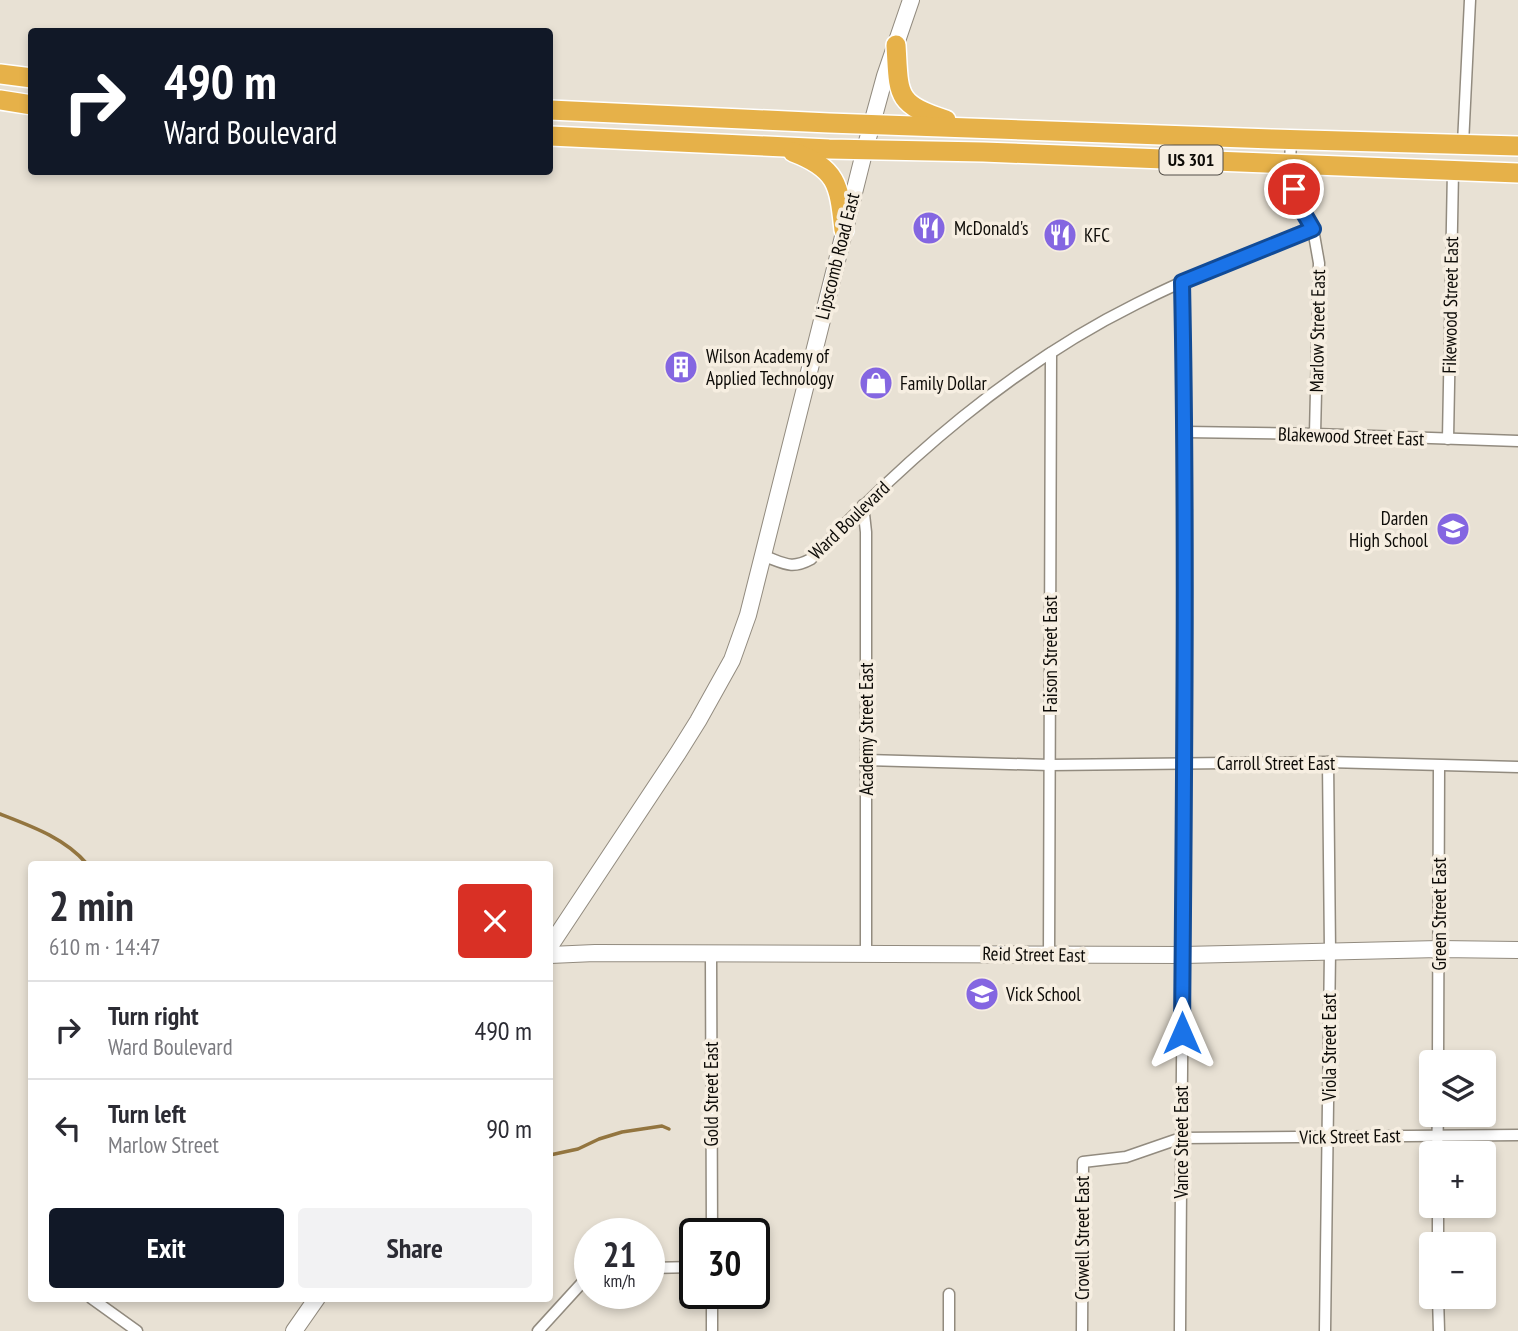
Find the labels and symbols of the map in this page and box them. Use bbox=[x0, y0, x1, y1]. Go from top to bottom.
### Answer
road number: US 301 bbox=[1160, 146, 1222, 174]
pin bbox=[1264, 159, 1324, 219]
street label: Lipscomb Road East bbox=[810, 189, 865, 322]
restaurant icon: McDonald's bbox=[910, 209, 948, 247]
place label: McDonald's bbox=[954, 216, 1029, 240]
restaurant icon: KFC bbox=[1041, 216, 1079, 254]
place label: KFC bbox=[1084, 223, 1110, 247]
street label: Fikewood Street East bbox=[1437, 235, 1463, 374]
street label: Marlow Street East bbox=[1304, 269, 1330, 393]
place label: Wilson Academy of Applied Technology bbox=[706, 344, 834, 390]
building icon: Wilson Academy of Applied Technology bbox=[662, 348, 700, 386]
shop icon: Family Dollar bbox=[857, 364, 895, 402]
place label: Family Dollar bbox=[900, 371, 988, 395]
street label: Blakewood Street East bbox=[1277, 421, 1425, 451]
street label: Ward Boulevard bbox=[804, 476, 894, 564]
place label: Darden High School bbox=[1349, 506, 1429, 552]
school or university icon: Darden High School bbox=[1434, 510, 1472, 548]
street label: Faison Street East bbox=[1038, 595, 1062, 713]
street label: Academy Street East bbox=[854, 662, 878, 795]
street label: Carroll Street East bbox=[1217, 751, 1336, 775]
street label: Green Street East bbox=[1427, 857, 1451, 971]
street label: Reid Street East bbox=[982, 941, 1087, 967]
school or university icon: Vick School bbox=[963, 975, 1001, 1013]
place label: Vick School bbox=[1005, 982, 1081, 1006]
street label: Viola Street East bbox=[1317, 992, 1341, 1102]
position arrow bbox=[1145, 996, 1219, 1070]
street label: Gold Street East bbox=[699, 1041, 723, 1147]
street label: Vance Street East bbox=[1169, 1085, 1193, 1200]
street label: Vick Street East bbox=[1298, 1123, 1402, 1149]
street label: Crowell Street East bbox=[1070, 1175, 1094, 1300]
speed limit sign: 30 bbox=[679, 1218, 770, 1309]

